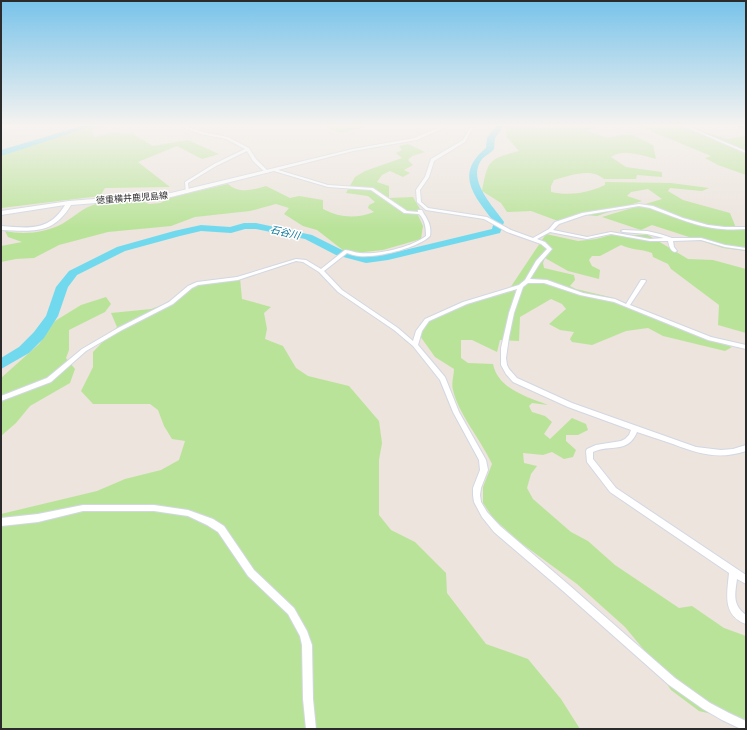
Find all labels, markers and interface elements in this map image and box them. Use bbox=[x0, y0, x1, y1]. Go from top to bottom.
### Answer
street label: 徳重横井鹿児島線 bbox=[95, 189, 169, 207]
water label: 石谷川 bbox=[269, 223, 302, 242]

